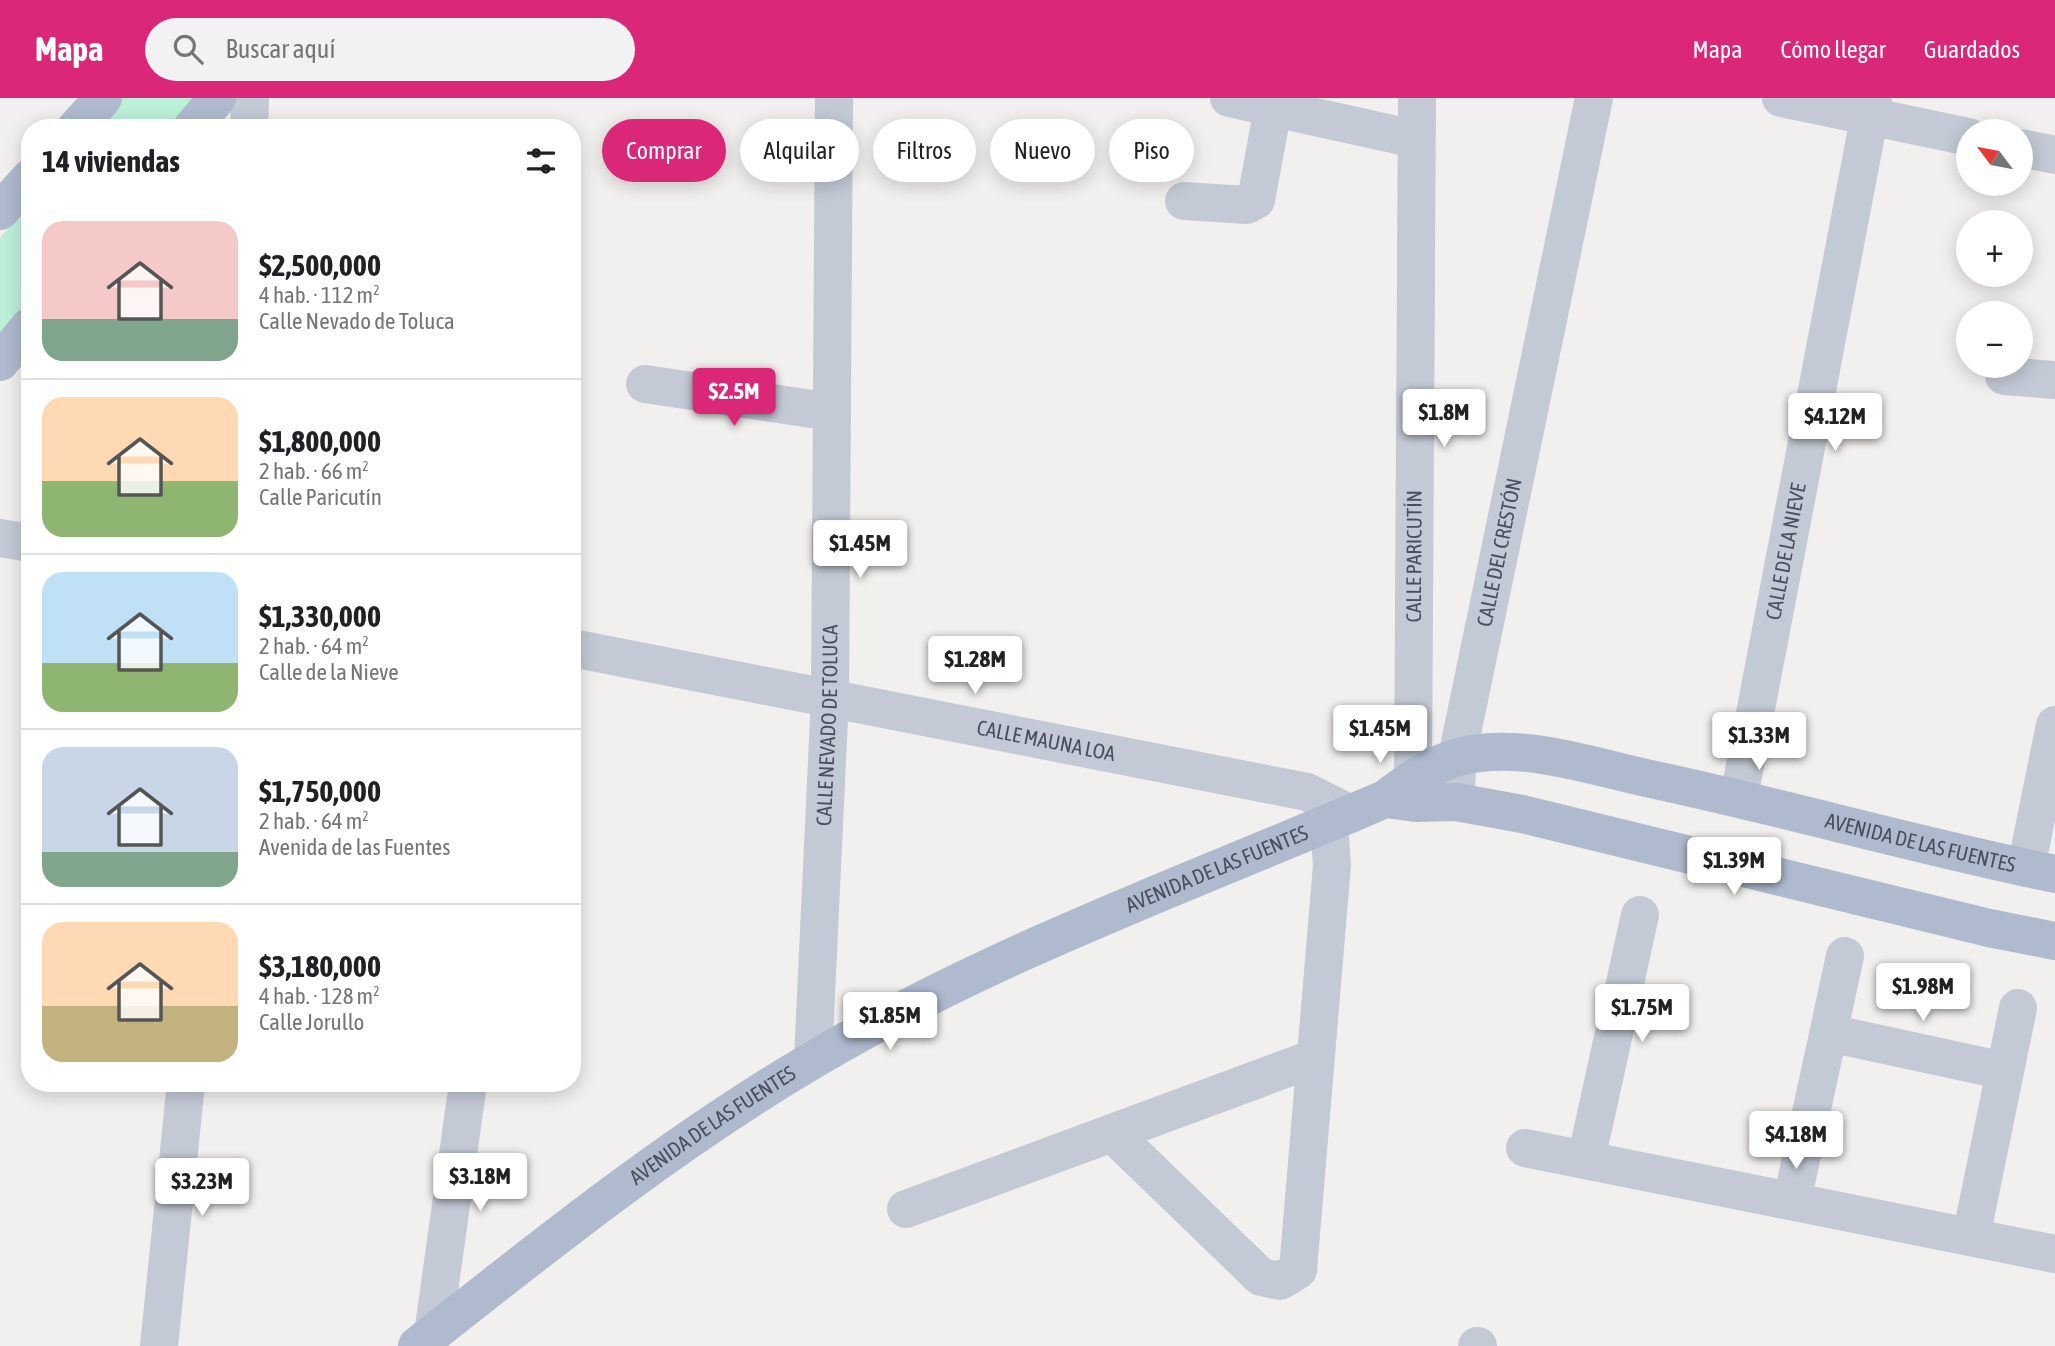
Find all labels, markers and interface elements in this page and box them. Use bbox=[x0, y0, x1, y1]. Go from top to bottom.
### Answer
search box bbox=[145, 18, 635, 81]
text: Mapa bbox=[35, 30, 103, 68]
icon: search bbox=[169, 30, 207, 68]
text: Buscar aquí bbox=[225, 34, 335, 64]
text: Mapa bbox=[1693, 36, 1742, 63]
text: Cómo llegar bbox=[1780, 36, 1886, 63]
text: Guardados bbox=[1924, 36, 2020, 63]
chip: Comprar bbox=[602, 119, 726, 182]
chip: Alquilar bbox=[740, 119, 859, 182]
chip: Filtros bbox=[873, 119, 976, 182]
chip: Nuevo bbox=[990, 119, 1095, 182]
chip: Piso bbox=[1109, 119, 1194, 182]
north arrow bbox=[1956, 119, 2034, 196]
map controls bbox=[1956, 119, 2033, 378]
icon: filters bbox=[522, 142, 560, 180]
text: 14 viviendas bbox=[42, 144, 180, 178]
button: + bbox=[1956, 210, 2033, 287]
text: $2,500,000 bbox=[259, 248, 381, 282]
icon: home bbox=[98, 249, 182, 333]
text: 4 hab. · 112 m² bbox=[259, 282, 380, 308]
button: − bbox=[1956, 301, 2033, 378]
text: Calle Nevado de Toluca bbox=[259, 308, 455, 334]
pin: $2.5M bbox=[685, 368, 783, 428]
text: $2.5M bbox=[709, 378, 759, 404]
pin: $1.8M bbox=[1395, 390, 1493, 449]
pin: $4.12M bbox=[1778, 394, 1892, 453]
text: $1.8M bbox=[1419, 399, 1469, 425]
text: $4.12M bbox=[1804, 403, 1866, 429]
text: $1,800,000 bbox=[259, 424, 381, 458]
icon: home bbox=[98, 425, 182, 509]
text: 2 hab. · 66 m² bbox=[259, 458, 369, 484]
street label: CALLE DEL CRESTÓN bbox=[1471, 476, 1526, 628]
street label: CALLE DE LA NIEVE bbox=[1760, 481, 1810, 622]
text: Calle Paricutín bbox=[259, 484, 382, 510]
street label: CALLE PARICUTÍN bbox=[1401, 490, 1426, 622]
pin: $1.45M bbox=[803, 520, 917, 580]
text: $1.45M bbox=[829, 530, 891, 556]
text: $1,330,000 bbox=[259, 599, 381, 633]
icon: home bbox=[98, 600, 182, 684]
street label: CALLE NEVADO DE TOLUCA bbox=[811, 624, 841, 826]
text: 2 hab. · 64 m² bbox=[259, 633, 369, 659]
pin: $1.28M bbox=[918, 636, 1032, 696]
text: $1.28M bbox=[944, 646, 1006, 672]
text: Calle de la Nieve bbox=[259, 659, 399, 685]
pin: $1.45M bbox=[1323, 706, 1437, 765]
pin: $1.33M bbox=[1702, 712, 1816, 772]
street label: CALLE MAUNA LOA bbox=[975, 715, 1118, 765]
text: $1.45M bbox=[1349, 715, 1411, 741]
text: $1.33M bbox=[1728, 722, 1790, 748]
text: $1,750,000 bbox=[259, 774, 381, 808]
icon: home bbox=[98, 775, 182, 859]
text: 2 hab. · 64 m² bbox=[259, 808, 369, 834]
street label: AVENIDA DE LAS FUENTES bbox=[1823, 808, 2018, 876]
street label: AVENIDA DE LAS FUENTES bbox=[1122, 820, 1311, 917]
text: Avenida de las Fuentes bbox=[259, 834, 450, 860]
pin: $1.39M bbox=[1677, 838, 1791, 897]
text: $1.39M bbox=[1703, 847, 1765, 873]
text: $3,180,000 bbox=[259, 949, 381, 983]
icon: home bbox=[98, 950, 182, 1034]
pin: $1.98M bbox=[1866, 964, 1980, 1023]
text: $1.98M bbox=[1892, 973, 1954, 999]
text: 4 hab. · 128 m² bbox=[259, 983, 380, 1009]
pin: $1.75M bbox=[1585, 984, 1699, 1044]
pin: $1.85M bbox=[833, 992, 947, 1052]
text: $1.75M bbox=[1611, 994, 1673, 1020]
text: $1.85M bbox=[859, 1002, 921, 1028]
text: Calle Jorullo bbox=[259, 1009, 364, 1035]
street label: AVENIDA DE LAS FUENTES bbox=[624, 1060, 800, 1189]
pin: $4.18M bbox=[1739, 1112, 1853, 1171]
text: $4.18M bbox=[1765, 1121, 1827, 1147]
pin: $3.18M bbox=[423, 1154, 537, 1213]
pin: $3.23M bbox=[145, 1158, 259, 1218]
text: $3.18M bbox=[449, 1163, 511, 1189]
text: $3.23M bbox=[171, 1168, 233, 1194]

